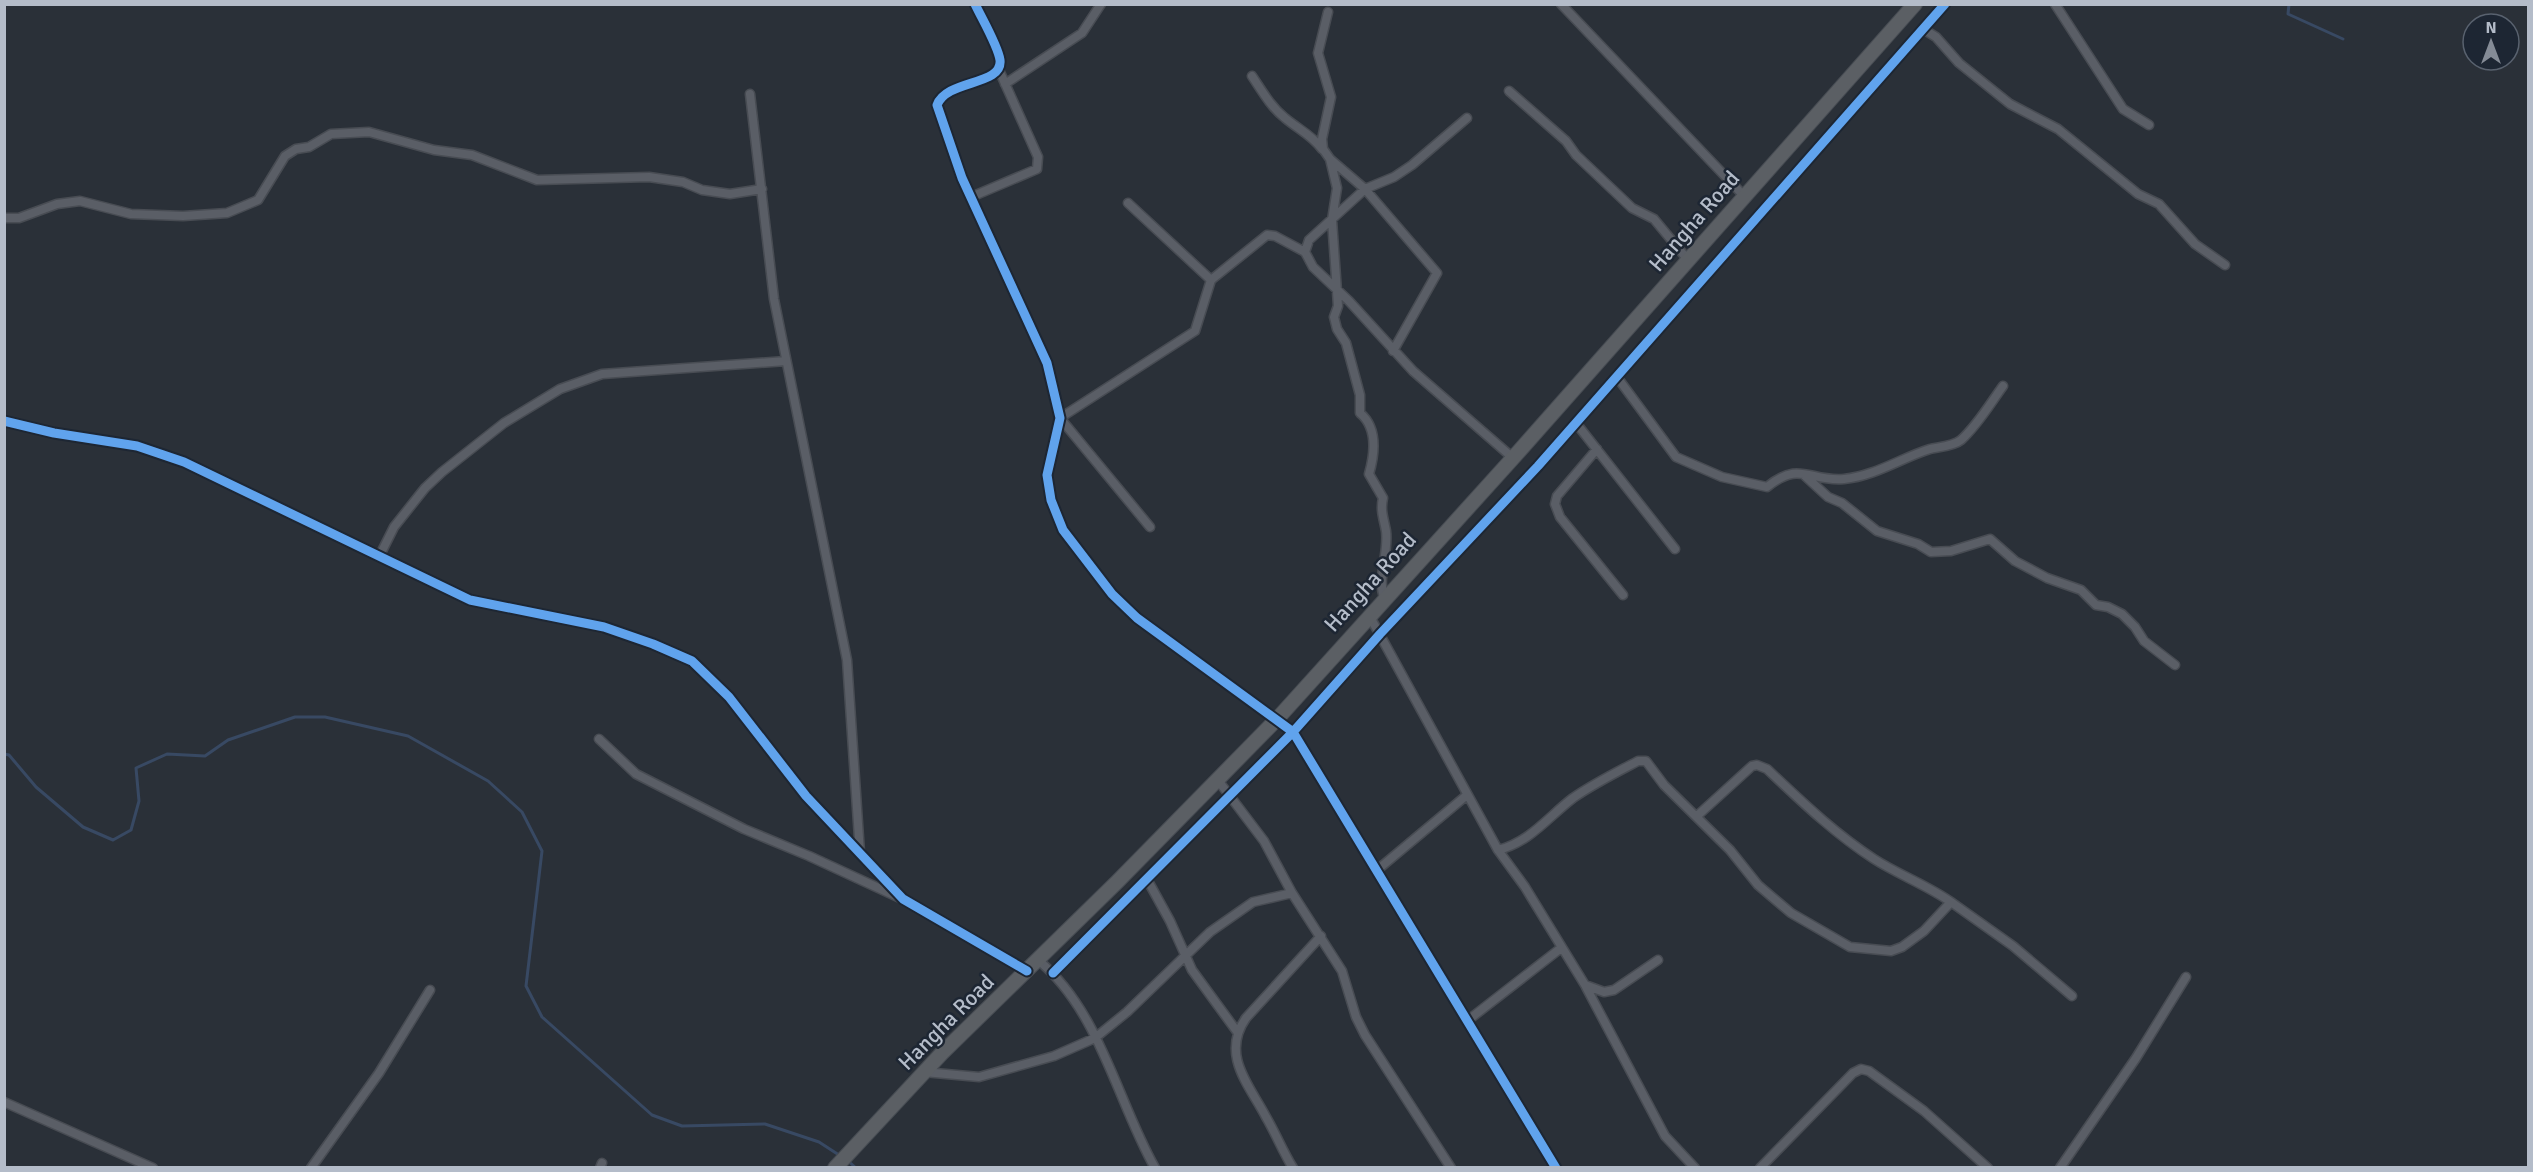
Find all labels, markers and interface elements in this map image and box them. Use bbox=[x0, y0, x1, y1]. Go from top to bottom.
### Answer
north arrow bbox=[2461, 12, 2521, 72]
text: N bbox=[2485, 18, 2497, 38]
street label: Hangha Road bbox=[1643, 165, 1745, 277]
street label: Hangha Road bbox=[1318, 527, 1422, 637]
street label: Hangha Road bbox=[892, 968, 1000, 1076]

